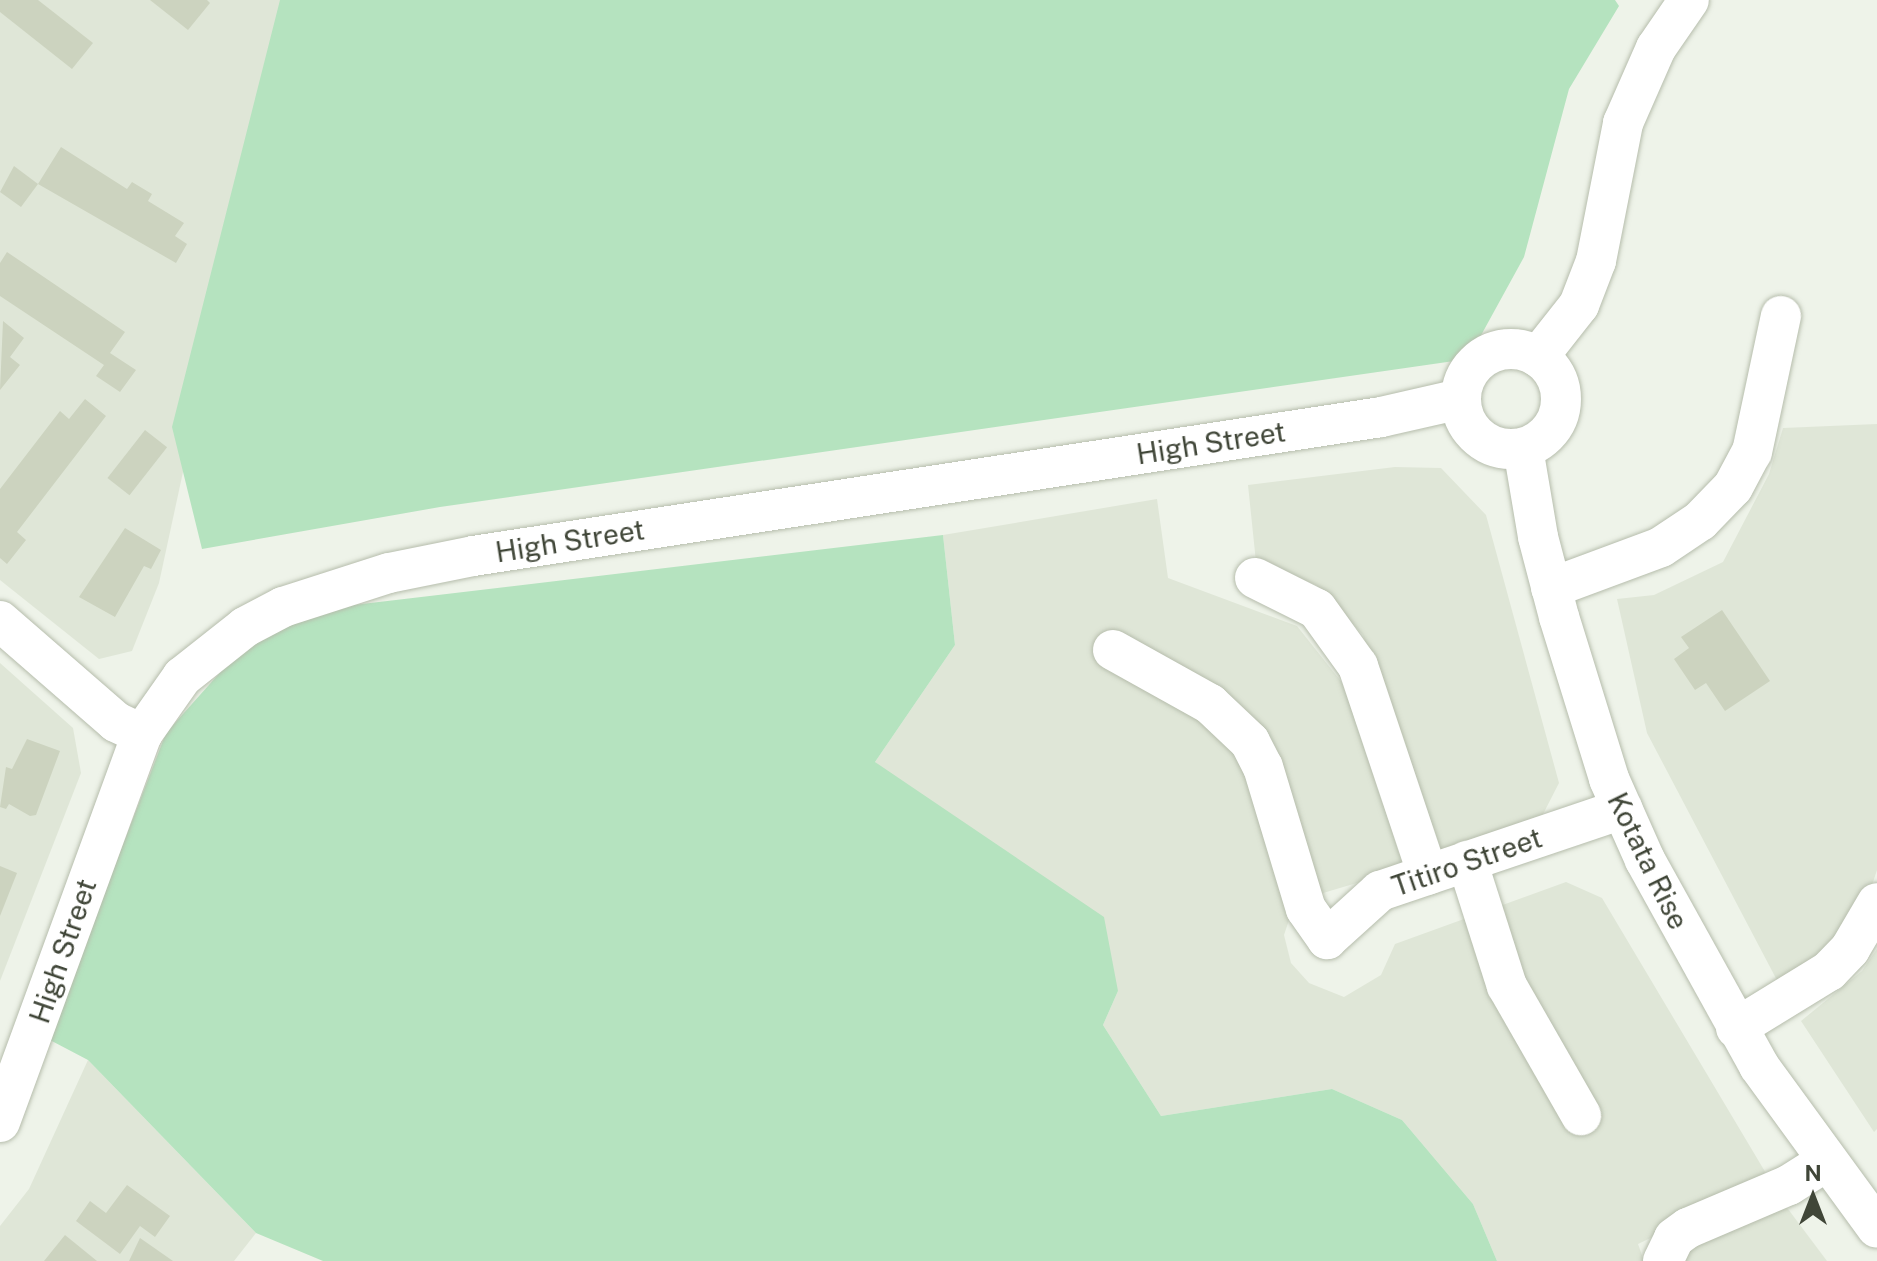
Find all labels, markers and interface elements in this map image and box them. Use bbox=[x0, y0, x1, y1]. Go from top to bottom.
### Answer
street label: High Street bbox=[1134, 415, 1288, 471]
street label: High Street bbox=[493, 513, 647, 569]
street label: Kotata Rise bbox=[1600, 787, 1696, 935]
street label: Titiro Street bbox=[1387, 821, 1547, 903]
street label: High Street bbox=[23, 874, 103, 1028]
north arrow bbox=[1773, 1157, 1853, 1237]
text: N bbox=[1804, 1160, 1822, 1186]

